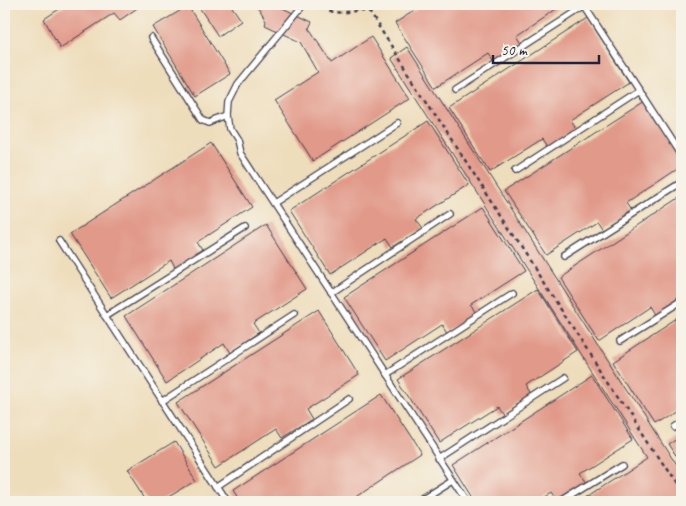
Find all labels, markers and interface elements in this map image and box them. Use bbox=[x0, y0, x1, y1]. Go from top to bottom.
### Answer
scale bar bbox=[493, 32, 600, 64]
text: 50 m bbox=[501, 41, 528, 60]

